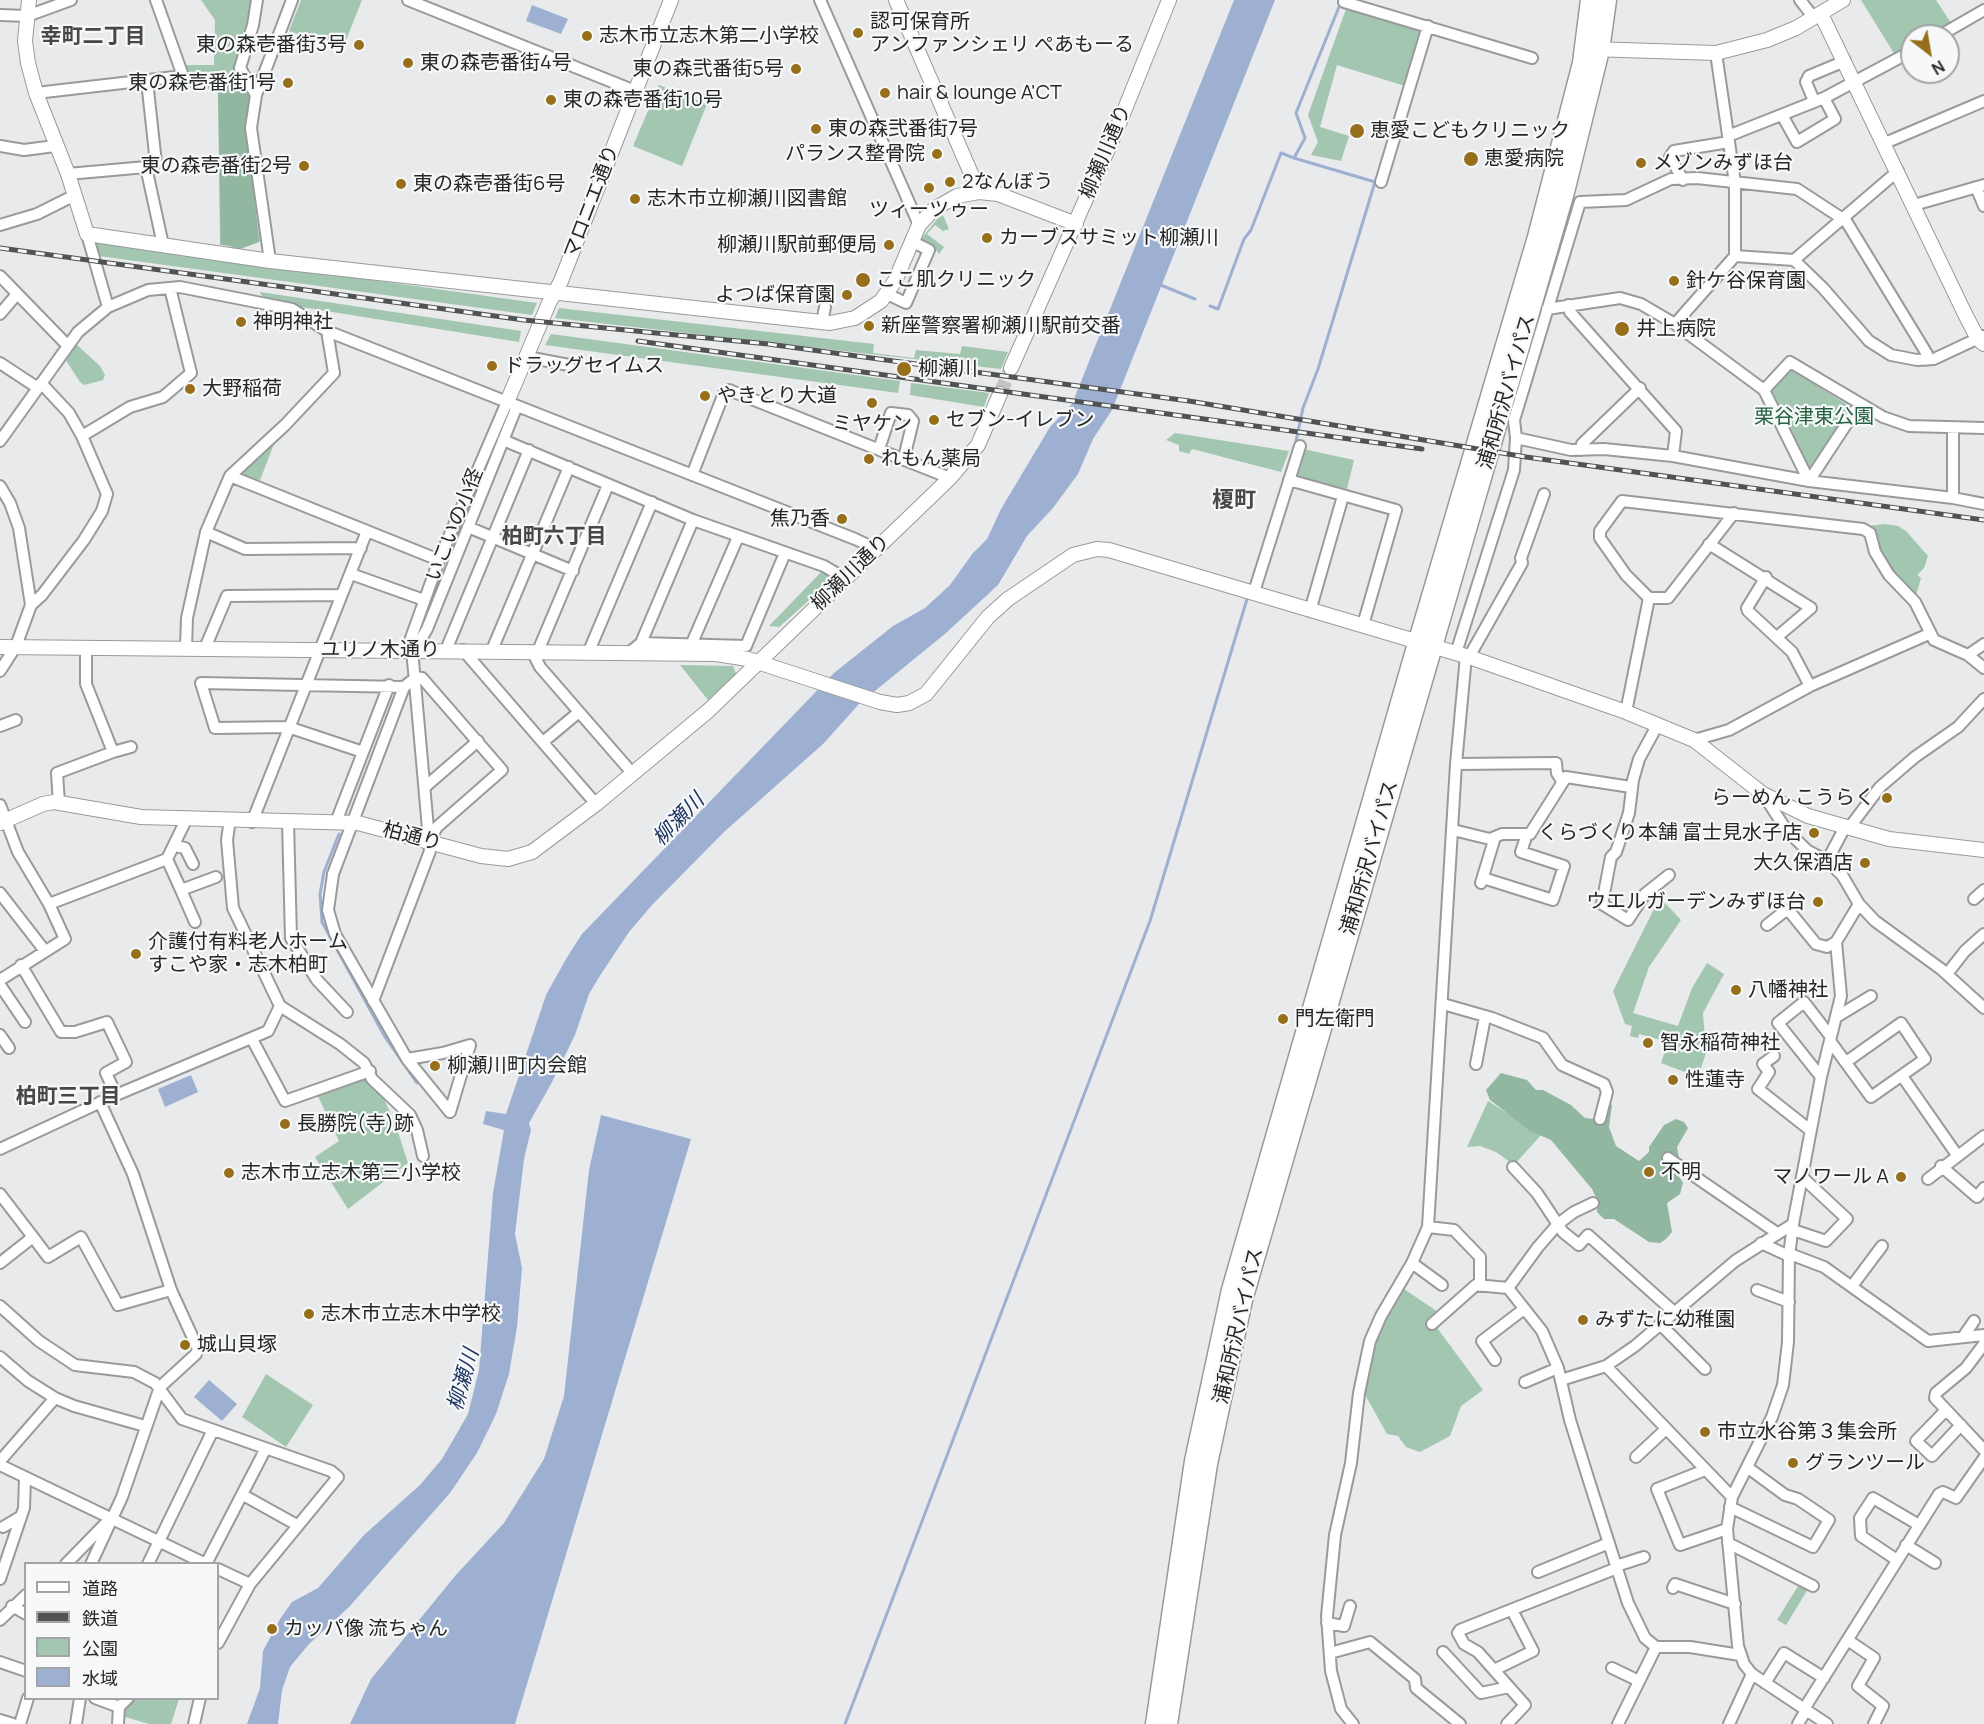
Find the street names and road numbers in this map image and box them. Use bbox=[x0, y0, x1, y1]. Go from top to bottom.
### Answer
street label: 柳瀬川通り bbox=[1075, 101, 1137, 203]
street label: マロニエ通り bbox=[559, 142, 625, 262]
street label: 浦和所沢バイパス bbox=[1473, 312, 1541, 472]
street label: いこいの小径 bbox=[421, 465, 489, 585]
street label: 柳瀬川通り bbox=[807, 530, 895, 616]
street label: ユリノ木通り bbox=[320, 638, 440, 662]
street label: 浦和所沢バイパス bbox=[1336, 778, 1404, 938]
street label: 柏通り bbox=[380, 818, 444, 856]
street label: 浦和所沢バイパス bbox=[1209, 1245, 1269, 1407]

